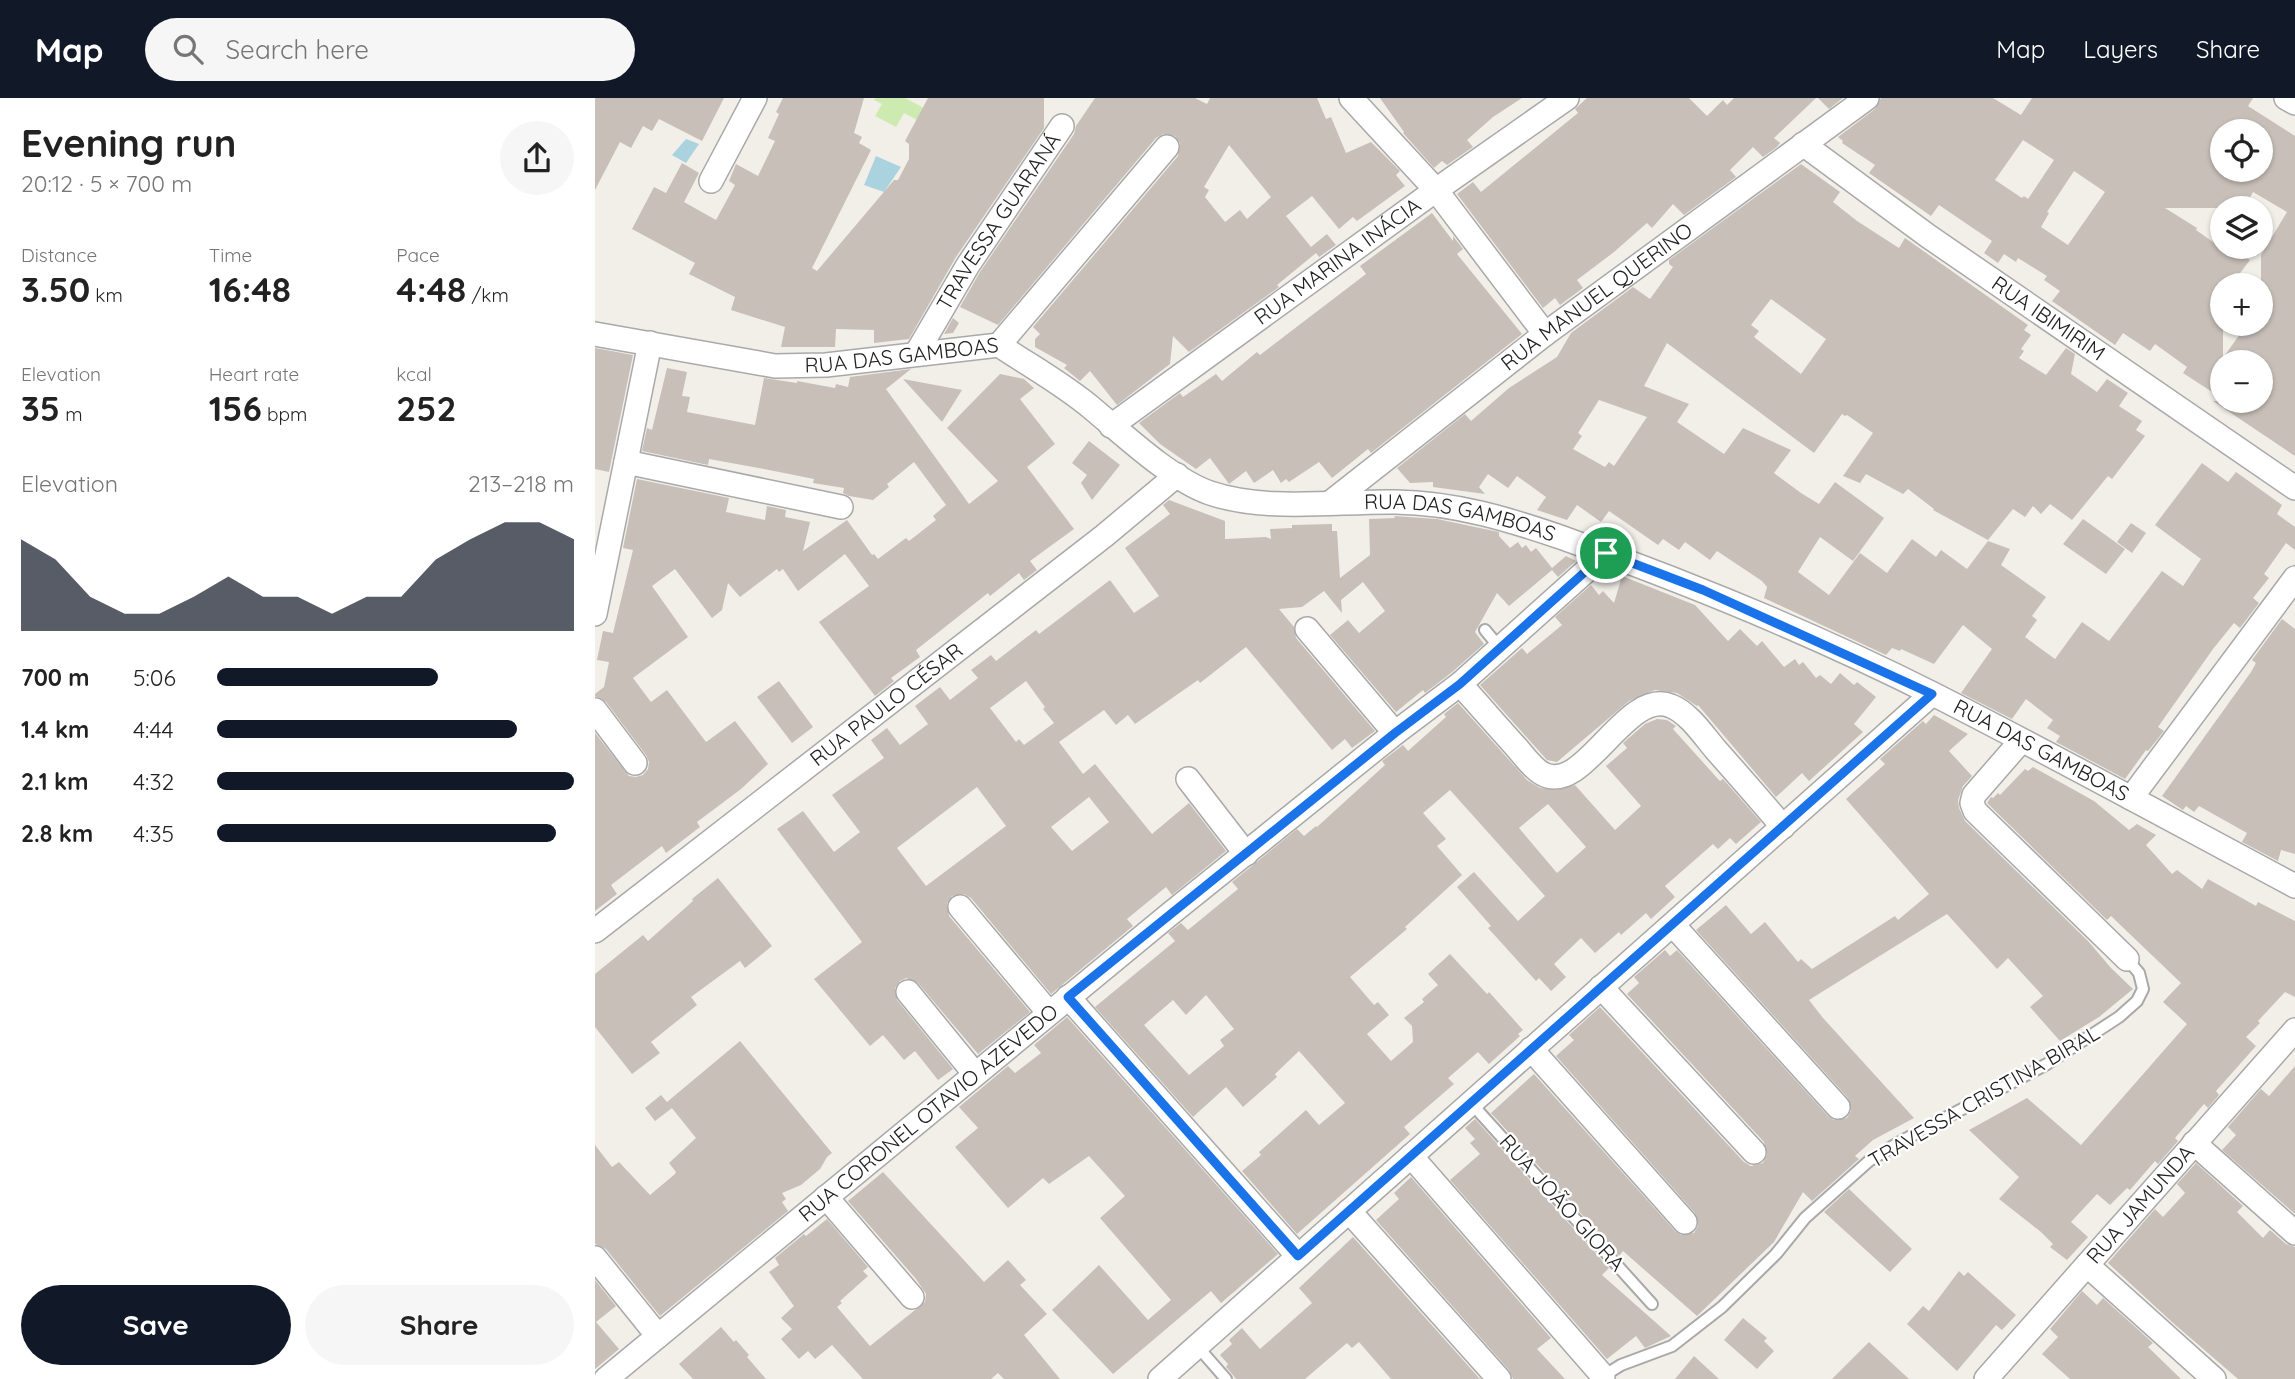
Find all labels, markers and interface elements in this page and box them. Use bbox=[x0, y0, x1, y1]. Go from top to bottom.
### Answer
search box bbox=[145, 18, 635, 81]
text: Map bbox=[35, 29, 103, 70]
icon: search bbox=[169, 30, 207, 68]
text: Search here bbox=[225, 33, 369, 66]
text: Map bbox=[1996, 34, 2045, 64]
text: Layers bbox=[2083, 34, 2158, 64]
text: Share bbox=[2196, 34, 2260, 64]
text: Evening run bbox=[21, 119, 236, 167]
map controls bbox=[2210, 119, 2273, 413]
button: locate bbox=[2210, 119, 2273, 182]
button: share bbox=[500, 121, 574, 195]
street label: TRAVESSA GUARANÁ bbox=[930, 128, 1066, 315]
text: 20:12 · 5 × 700 m bbox=[21, 169, 192, 198]
street label: RUA MARINA INÁCIA bbox=[1249, 191, 1425, 330]
button: layers bbox=[2210, 196, 2273, 259]
street label: RUA MANUEL QUERINO bbox=[1495, 216, 1697, 376]
text: Distance bbox=[21, 243, 97, 267]
text: Time bbox=[209, 243, 252, 267]
text: Pace bbox=[396, 243, 440, 267]
text: 3.50 bbox=[21, 267, 90, 311]
text: 16:48 bbox=[209, 267, 291, 311]
text: 4:48 bbox=[396, 267, 466, 311]
street label: RUA IBIMIRIM bbox=[1987, 270, 2110, 366]
button: + bbox=[2210, 273, 2273, 336]
text: km bbox=[90, 283, 123, 307]
text: /km bbox=[466, 283, 509, 307]
street label: RUA DAS GAMBOAS bbox=[804, 331, 1000, 378]
button: − bbox=[2210, 350, 2273, 413]
text: Elevation bbox=[21, 362, 101, 386]
text: Heart rate bbox=[209, 362, 299, 386]
text: kcal bbox=[396, 362, 432, 386]
text: 35 bbox=[21, 386, 60, 430]
text: 156 bbox=[209, 386, 262, 430]
text: 252 bbox=[396, 386, 456, 430]
text: m bbox=[60, 402, 82, 426]
text: bpm bbox=[262, 402, 307, 426]
text: Elevation bbox=[21, 469, 118, 498]
text: 213–218 m bbox=[468, 469, 574, 498]
street label: RUA DAS GAMBOAS bbox=[1364, 488, 1559, 546]
pin bbox=[1576, 523, 1636, 583]
icon: arrive bbox=[1587, 534, 1625, 572]
street label: RUA PAULO CÉSAR bbox=[804, 637, 967, 771]
text: 700 m bbox=[21, 663, 90, 692]
text: 5:06 bbox=[133, 663, 176, 692]
street label: RUA DAS GAMBOAS bbox=[1949, 693, 2134, 807]
text: 1.4 km bbox=[21, 715, 89, 744]
text: 4:44 bbox=[133, 715, 174, 744]
text: 2.1 km bbox=[21, 767, 88, 796]
text: 4:32 bbox=[133, 767, 174, 796]
text: 2.8 km bbox=[21, 819, 93, 848]
text: 4:35 bbox=[133, 819, 174, 848]
street label: RUA CORONEL OTAVIO AZEVEDO bbox=[793, 998, 1063, 1227]
street label: TRAVESSA CRISTINA BIRAL bbox=[1863, 1019, 2104, 1173]
street label: RUA JOÃO GIORA bbox=[1494, 1129, 1631, 1276]
street label: RUA JAMUNDA bbox=[2080, 1139, 2199, 1269]
button: Save bbox=[21, 1285, 291, 1365]
button: Share bbox=[305, 1285, 574, 1365]

